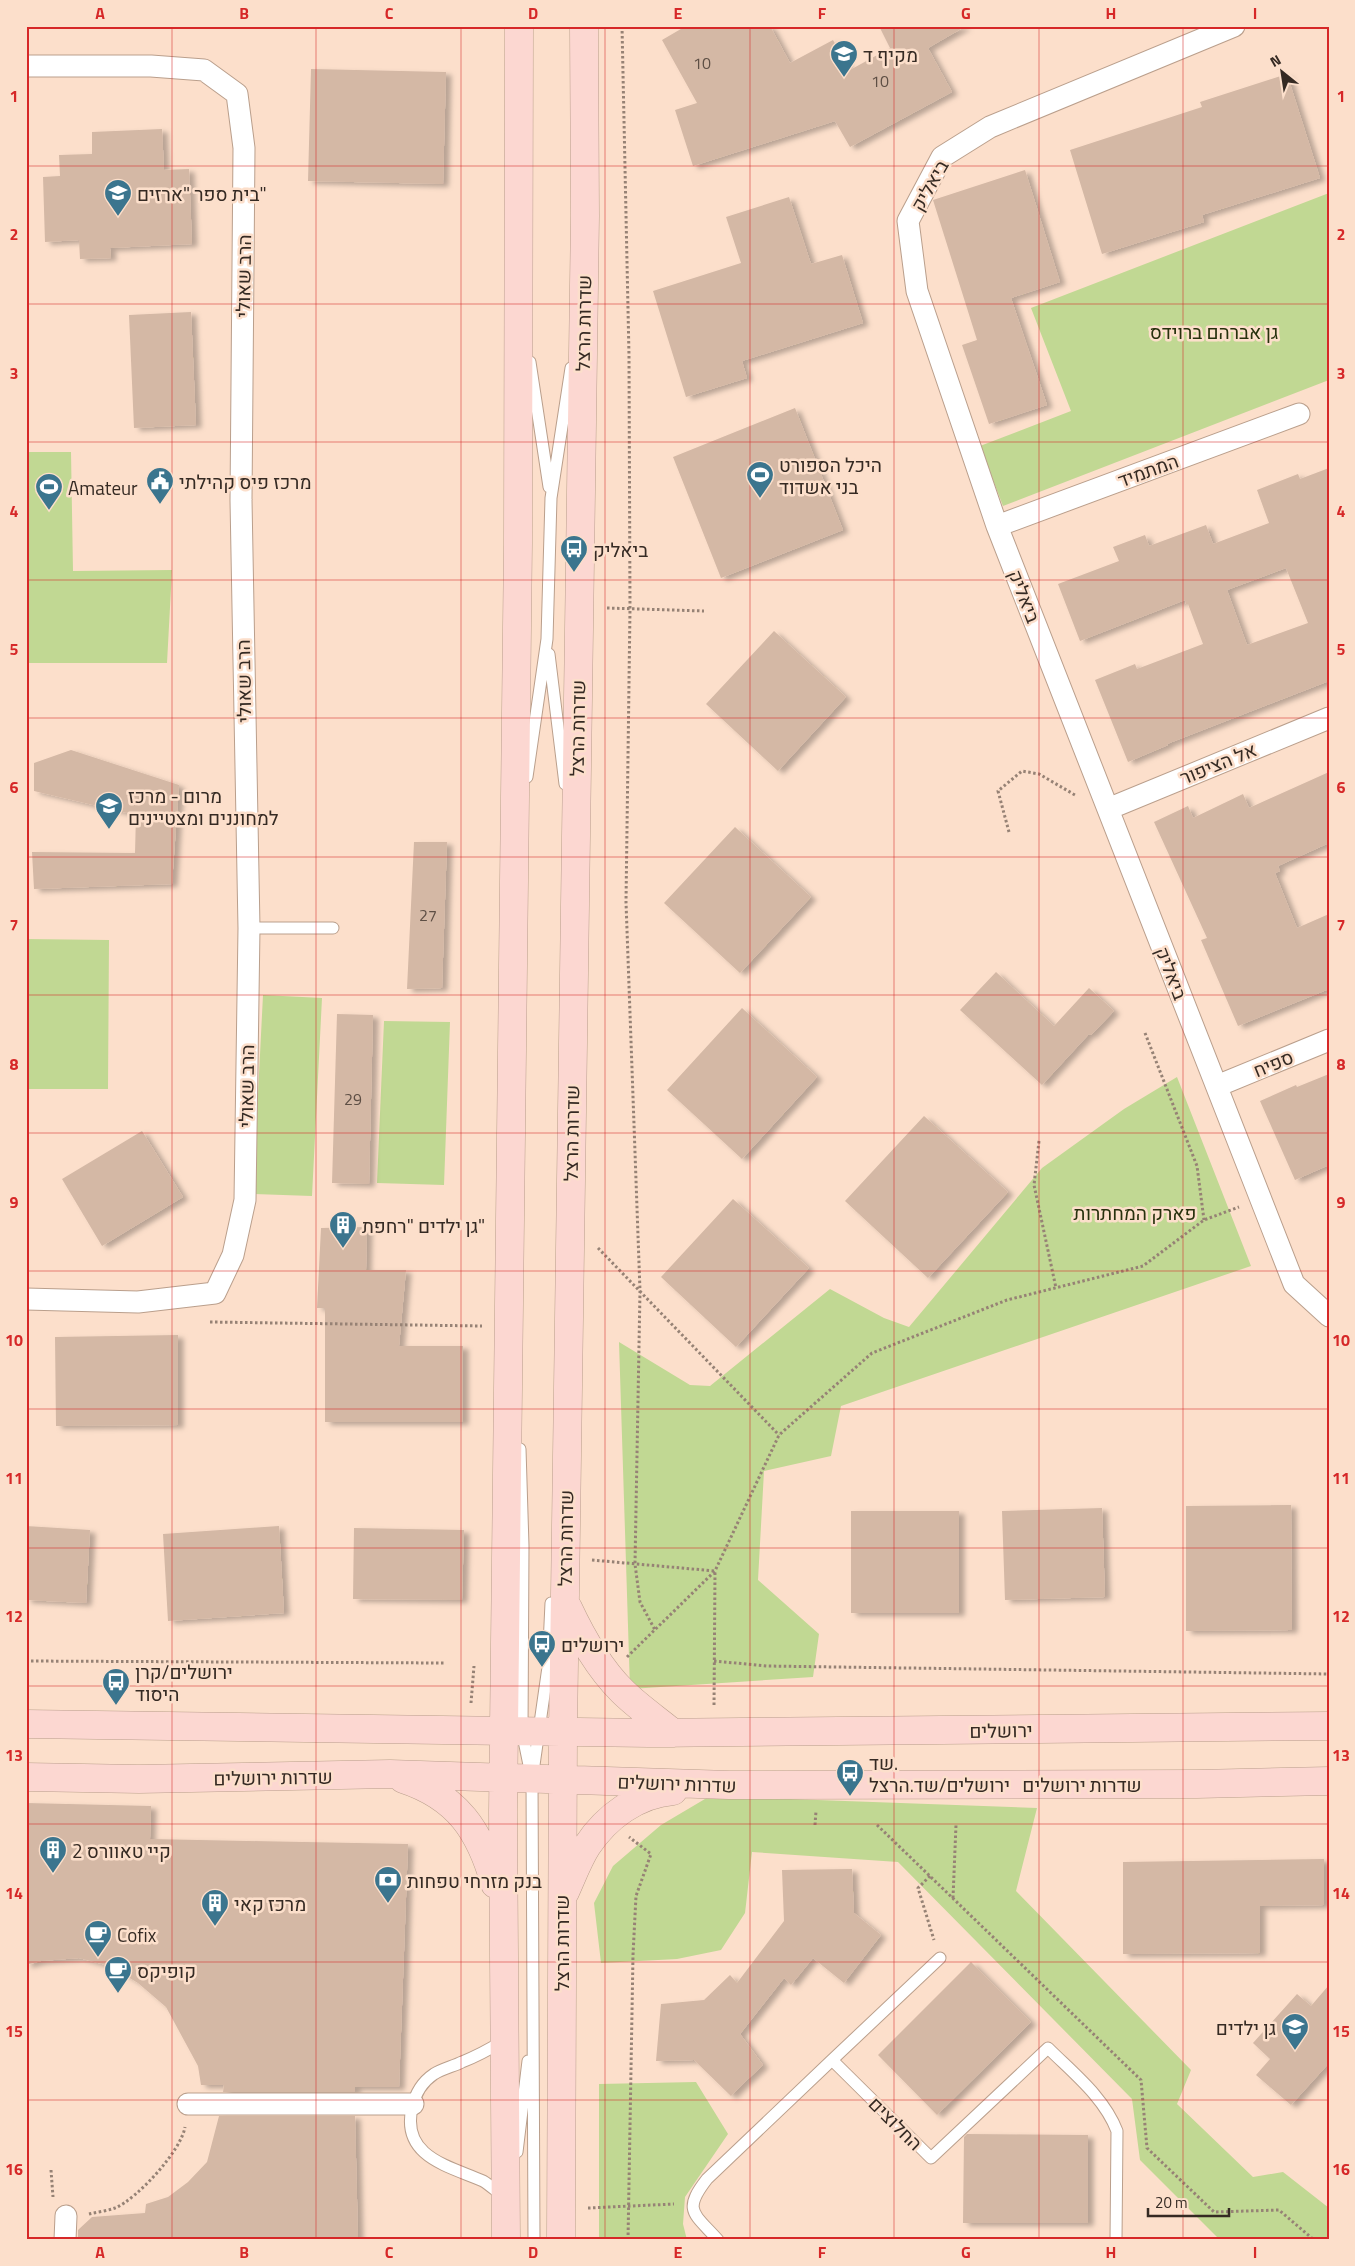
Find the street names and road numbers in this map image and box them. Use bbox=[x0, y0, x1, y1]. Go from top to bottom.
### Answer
street label: ביאליק bbox=[903, 154, 955, 216]
street label: הרב שאולי bbox=[228, 234, 258, 318]
street label: שדרות הרצל bbox=[568, 274, 598, 372]
street label: המתמיד bbox=[1114, 446, 1182, 494]
street label: ביאליק bbox=[1002, 565, 1048, 627]
street label: הרב שאולי bbox=[228, 639, 258, 723]
street label: שדרות הרצל bbox=[562, 679, 592, 777]
street label: אל הציפור bbox=[1175, 735, 1261, 791]
street label: ביאליק bbox=[1149, 942, 1195, 1004]
street label: ספיח bbox=[1248, 1042, 1298, 1084]
street label: הרב שאולי bbox=[231, 1044, 261, 1128]
street label: שדרות הרצל bbox=[556, 1084, 586, 1182]
street label: שדרות הרצל bbox=[550, 1489, 580, 1587]
street label: ירושלים bbox=[969, 1715, 1033, 1745]
street label: שדרות ירושלים bbox=[213, 1761, 333, 1793]
street label: שדרות ירושלים bbox=[617, 1766, 737, 1800]
street label: שדרות ירושלים bbox=[1022, 1770, 1142, 1799]
street label: שדרות הרצל bbox=[547, 1895, 576, 1991]
street label: החלוצים bbox=[862, 2089, 930, 2157]

